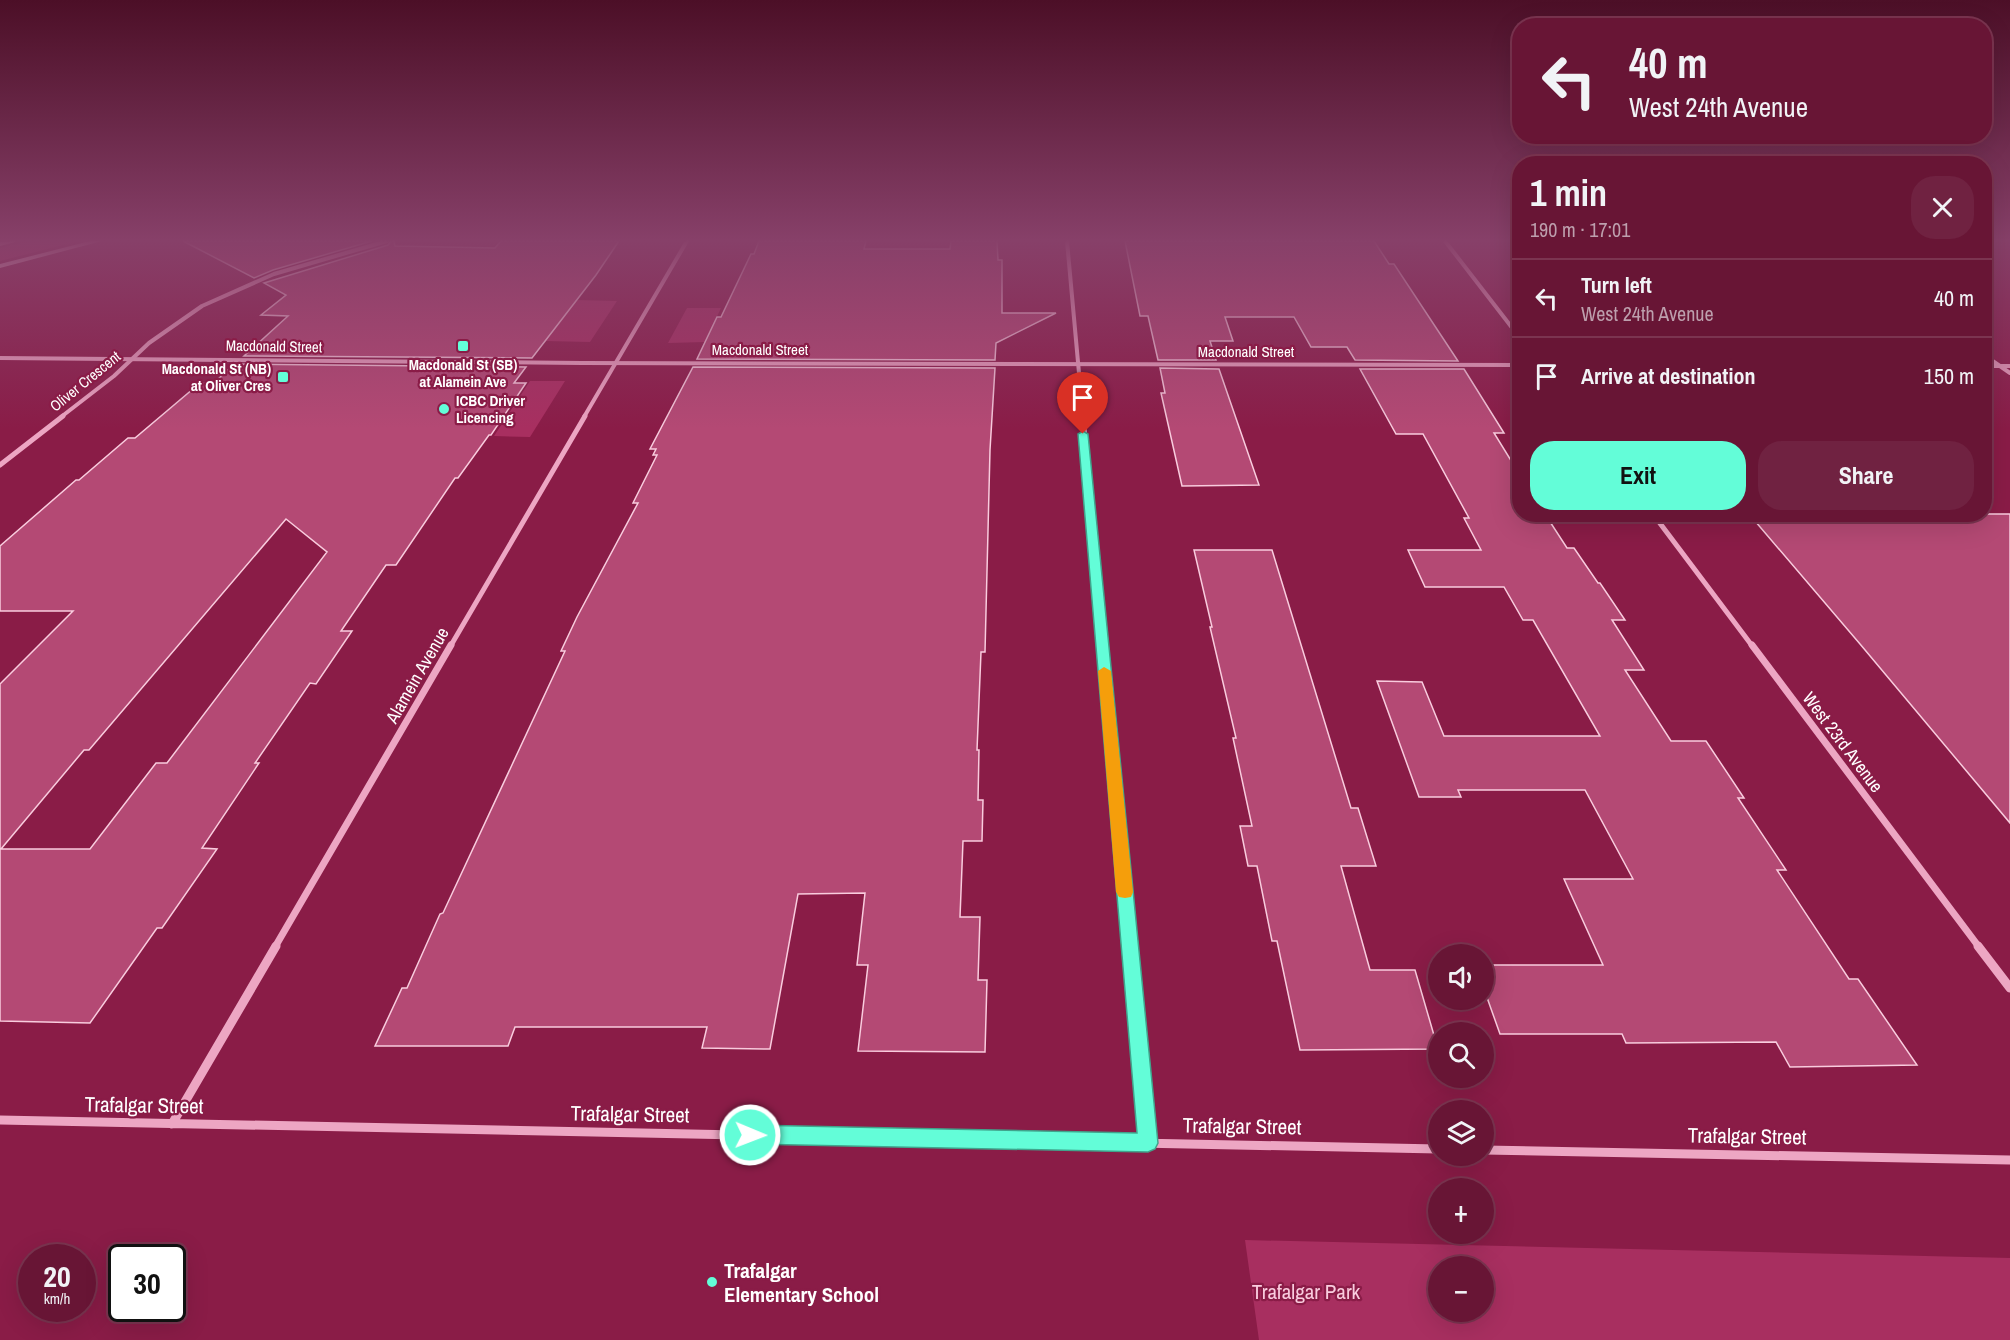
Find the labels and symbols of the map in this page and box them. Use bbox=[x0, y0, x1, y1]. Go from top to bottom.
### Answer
street label: Macdonald Street bbox=[226, 335, 323, 357]
marker: Macdonald St (SB) at Alamein Ave bbox=[456, 339, 470, 353]
street label: Macdonald Street bbox=[712, 339, 809, 360]
street label: Macdonald Street bbox=[1198, 341, 1295, 362]
street label: Oliver Crescent bbox=[45, 346, 125, 416]
place label: Macdonald St (SB) at Alamein Ave bbox=[409, 354, 517, 392]
place label: Macdonald St (NB) at Oliver Cres bbox=[162, 358, 271, 396]
marker: Macdonald St (NB) at Oliver Cres bbox=[276, 370, 290, 384]
pin bbox=[1057, 372, 1108, 434]
place label: ICBC Driver Licencing bbox=[456, 390, 525, 428]
marker: ICBC Driver Licencing bbox=[437, 402, 451, 416]
street label: Alamein Avenue bbox=[379, 622, 455, 729]
street label: West 23rd Avenue bbox=[1797, 687, 1889, 797]
street label: Trafalgar Street bbox=[84, 1089, 204, 1121]
street label: Trafalgar Street bbox=[570, 1098, 690, 1130]
position arrow bbox=[718, 1103, 782, 1167]
street label: Trafalgar Street bbox=[1182, 1110, 1302, 1142]
street label: Trafalgar Street bbox=[1687, 1120, 1807, 1152]
speed limit sign: 30 bbox=[108, 1244, 186, 1322]
place label: Trafalgar Elementary School bbox=[724, 1256, 879, 1309]
marker: Trafalgar Elementary School bbox=[705, 1275, 719, 1289]
park label: Trafalgar Park bbox=[1252, 1277, 1361, 1306]

